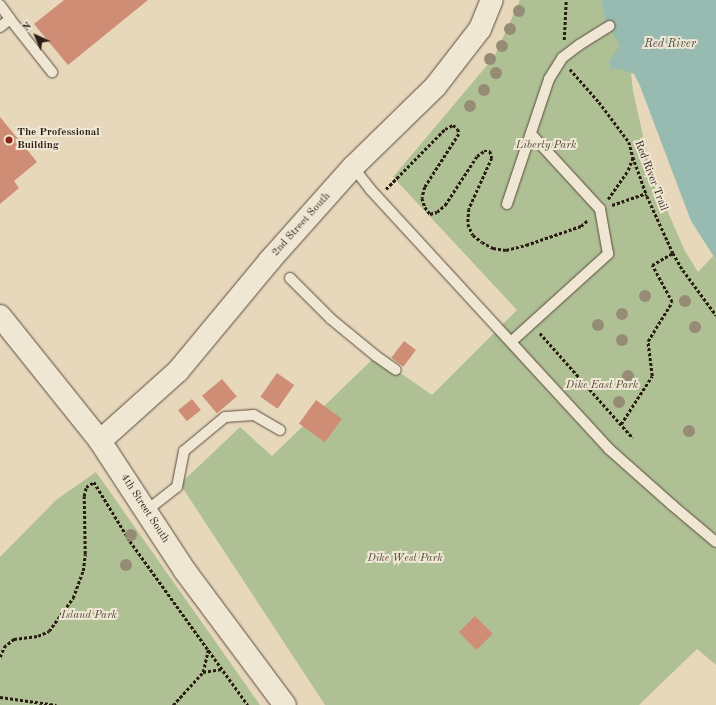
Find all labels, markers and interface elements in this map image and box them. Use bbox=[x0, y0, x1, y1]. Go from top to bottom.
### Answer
north arrow bbox=[16, 16, 56, 56]
text: N bbox=[20, 20, 34, 34]
water label: Red River bbox=[644, 38, 696, 52]
place label: The Professional Building bbox=[17, 127, 100, 153]
marker: The Professional Building bbox=[4, 135, 14, 145]
park label: Liberty Park bbox=[516, 139, 576, 153]
street label: Red River Trail bbox=[631, 139, 669, 213]
street label: 2nd Street South bbox=[270, 190, 334, 260]
park label: Dike East Park bbox=[566, 379, 638, 393]
street label: 4th Street South bbox=[117, 472, 171, 546]
park label: Dike West Park bbox=[367, 552, 443, 566]
park label: Island Park bbox=[61, 609, 117, 623]

